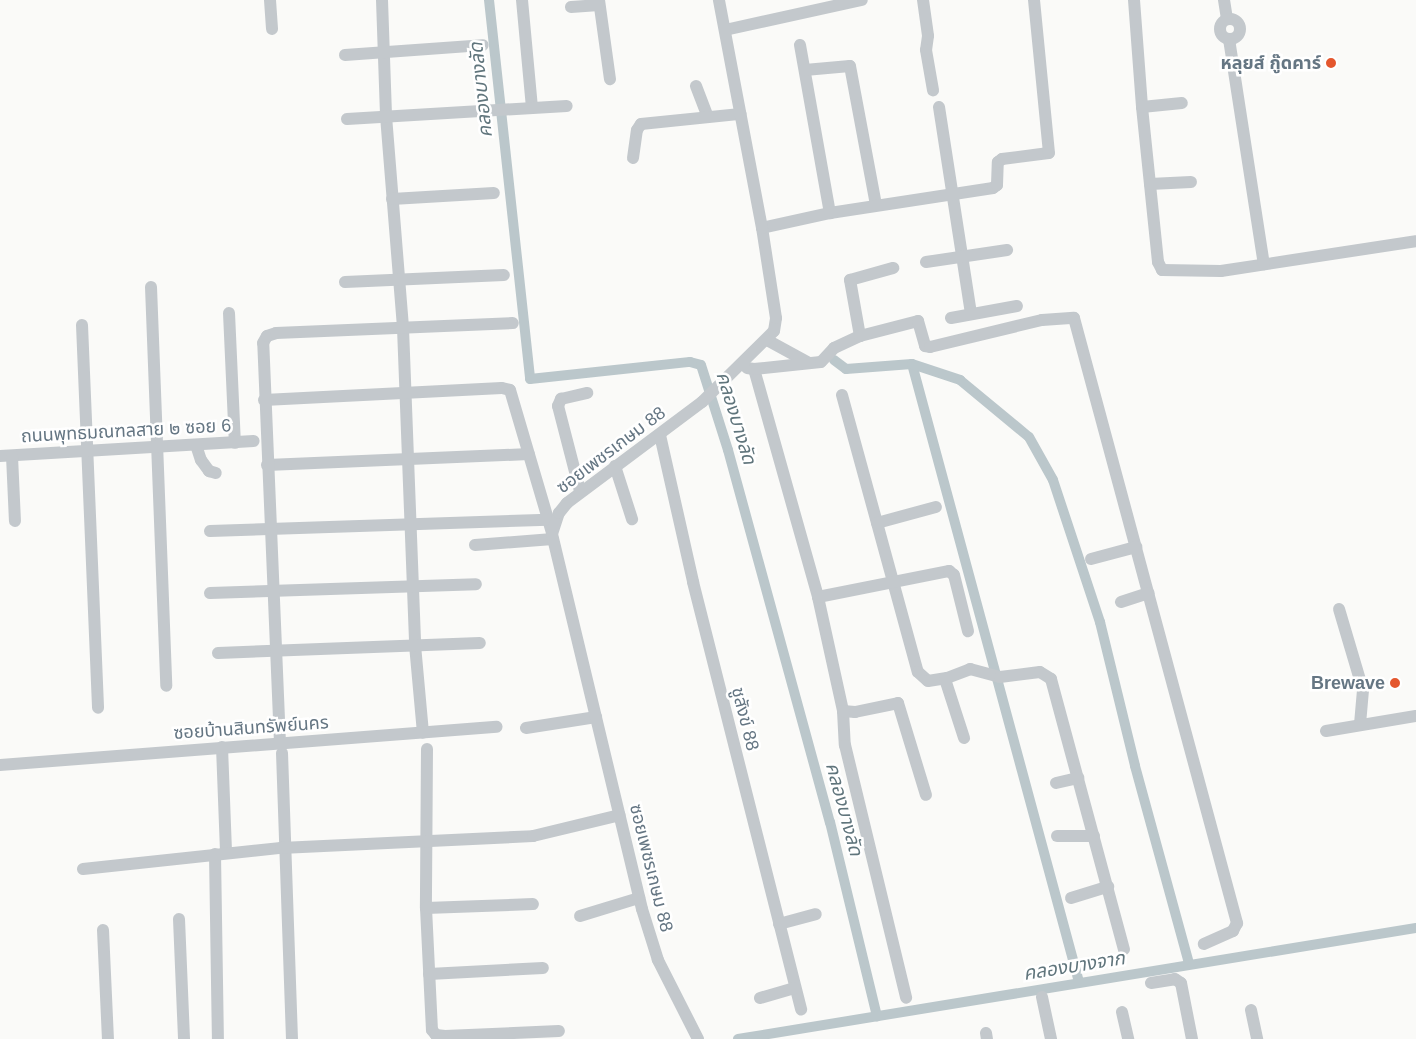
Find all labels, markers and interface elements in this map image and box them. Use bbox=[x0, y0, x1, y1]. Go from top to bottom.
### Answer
water label: คลองบางลัด bbox=[465, 41, 497, 139]
place label: หลุยส์ กู๊ดคาร์ bbox=[1221, 52, 1321, 74]
marker: หลุยส์ กู๊ดคาร์ bbox=[1325, 57, 1337, 69]
water label: คลองบางลัด bbox=[711, 369, 761, 467]
street label: ซอยเพชรเกษม 88 bbox=[552, 402, 670, 498]
street label: ถนนพุทธมณฑลสาย ๒ ซอย 6 bbox=[20, 415, 232, 447]
place label: Brewave bbox=[1311, 672, 1385, 694]
marker: Brewave bbox=[1389, 677, 1401, 689]
street label: ชูสังข์ 88 bbox=[727, 685, 763, 753]
street label: ซอยบ้านสินทรัพย์นคร bbox=[173, 712, 329, 744]
water label: คลองบางลัด bbox=[821, 760, 867, 858]
street label: ซอยเพชรเกษม 88 bbox=[625, 802, 677, 934]
water label: คลองบางจาก bbox=[1022, 947, 1126, 985]

